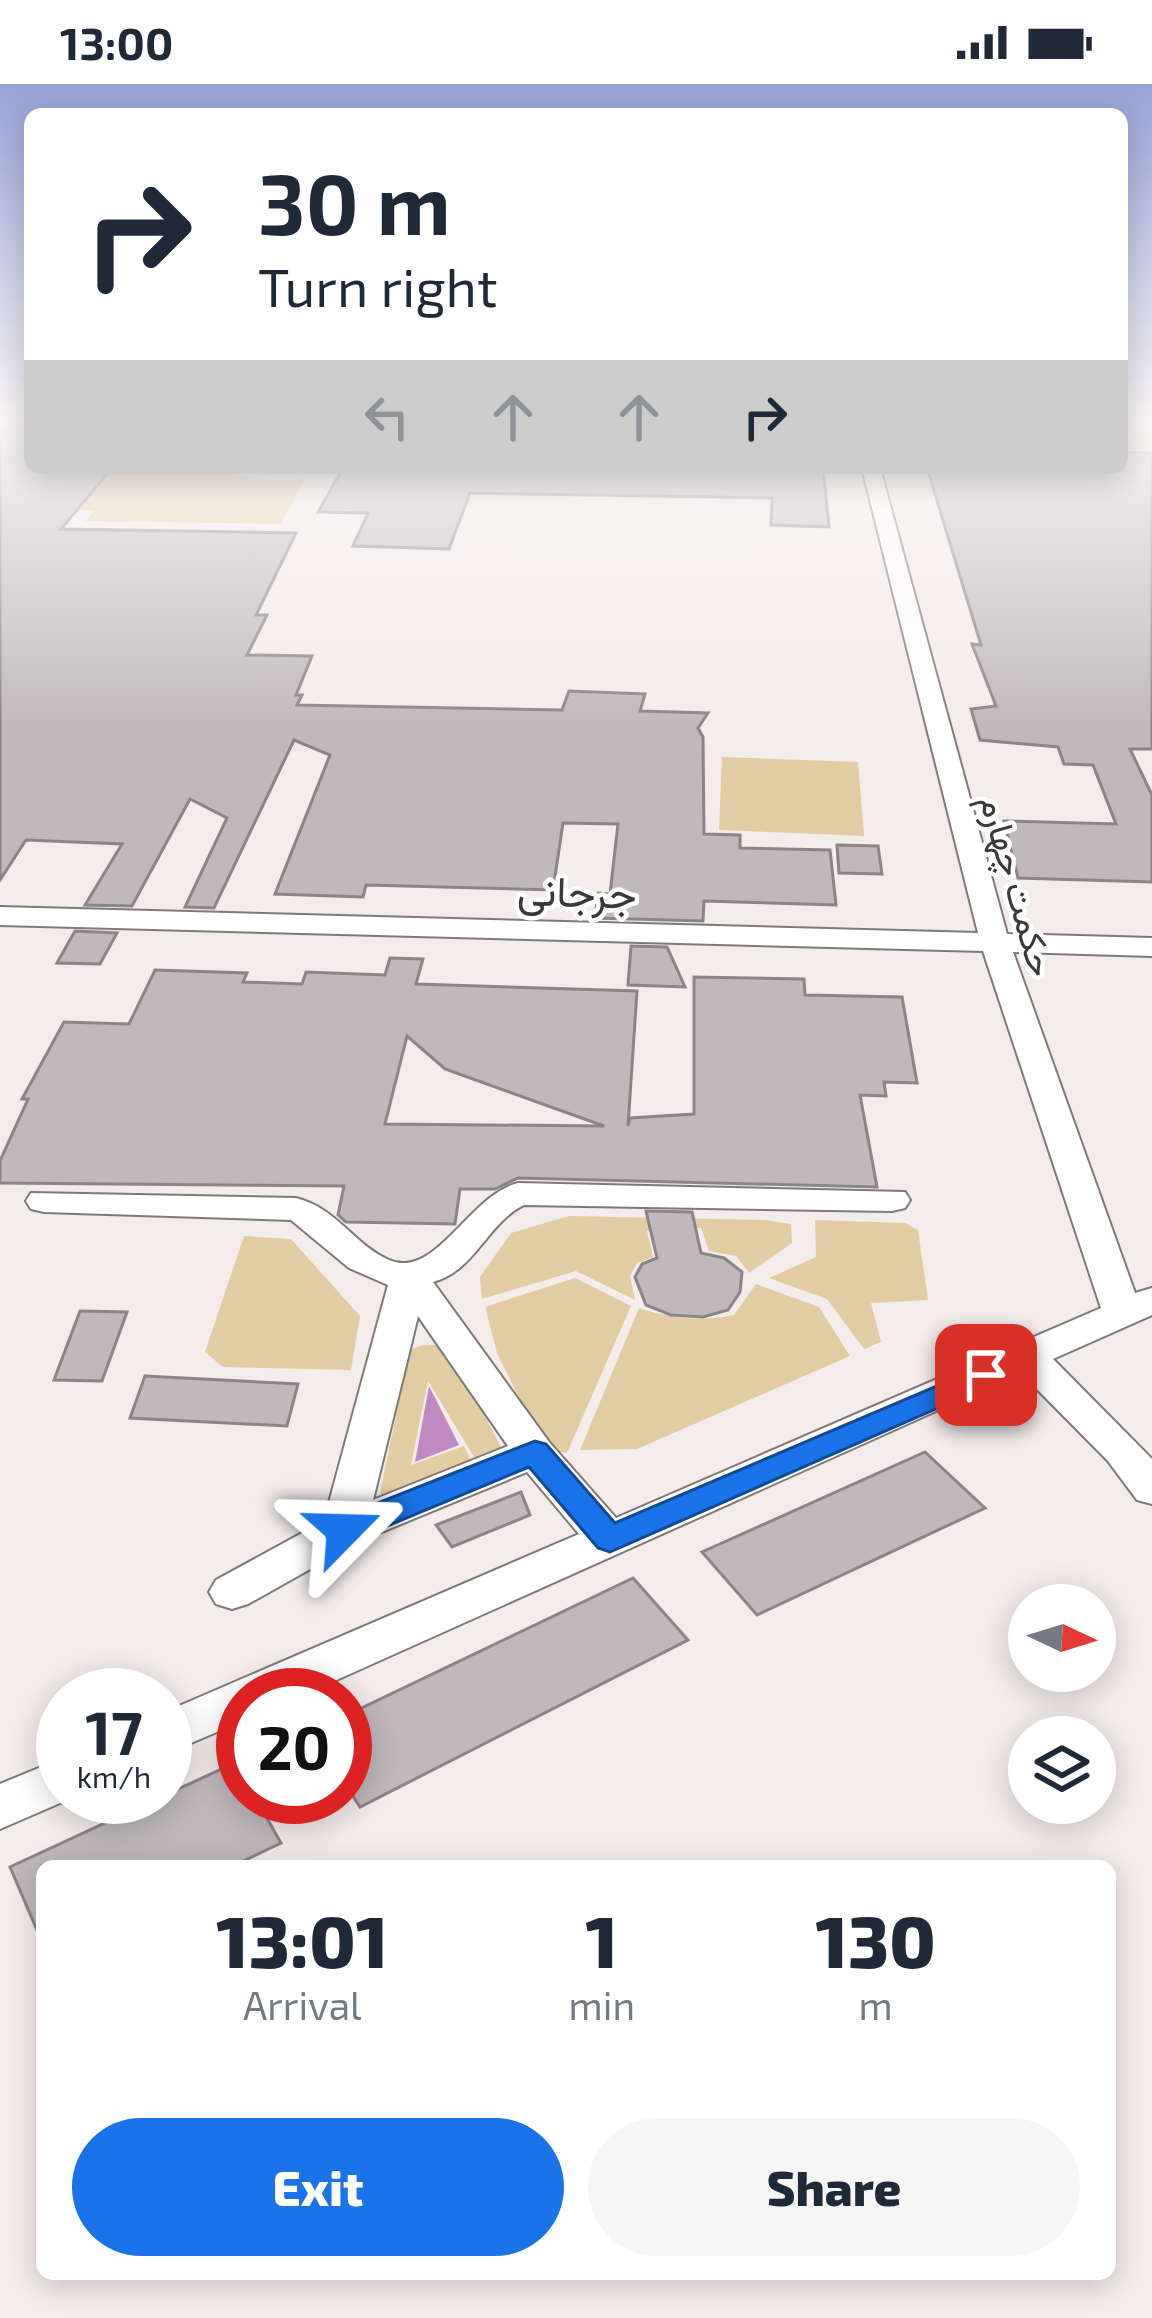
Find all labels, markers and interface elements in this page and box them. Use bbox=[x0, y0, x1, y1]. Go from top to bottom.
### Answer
text: 13:00 bbox=[60, 15, 173, 69]
text: 30 m bbox=[258, 151, 451, 252]
icon: right bbox=[60, 156, 216, 312]
text: Turn right bbox=[258, 253, 498, 318]
icon: left bbox=[354, 384, 420, 450]
icon: ahead bbox=[480, 384, 546, 450]
icon: ahead bbox=[606, 384, 672, 450]
icon: right bbox=[732, 384, 798, 450]
street label: حکمت چهارم bbox=[968, 789, 1065, 982]
street label: جرجانی bbox=[516, 863, 638, 921]
pin bbox=[935, 1324, 1037, 1426]
icon: arrive bbox=[953, 1342, 1019, 1408]
position arrow bbox=[281, 1467, 407, 1593]
north arrow bbox=[1008, 1584, 1116, 1692]
map controls bbox=[1008, 1584, 1116, 1824]
speed limit sign: 20 bbox=[216, 1668, 372, 1824]
text: 17 bbox=[85, 1695, 143, 1767]
button: layers bbox=[1008, 1716, 1116, 1824]
text: km/h bbox=[77, 1758, 151, 1794]
text: 13:01 bbox=[216, 1896, 388, 1982]
text: 1 bbox=[586, 1896, 618, 1982]
text: 130 bbox=[815, 1896, 936, 1982]
text: Arrival bbox=[243, 1981, 362, 2028]
text: min bbox=[569, 1981, 635, 2028]
text: m bbox=[858, 1981, 893, 2028]
button: Exit bbox=[72, 2118, 564, 2256]
button: Share bbox=[588, 2118, 1080, 2256]

